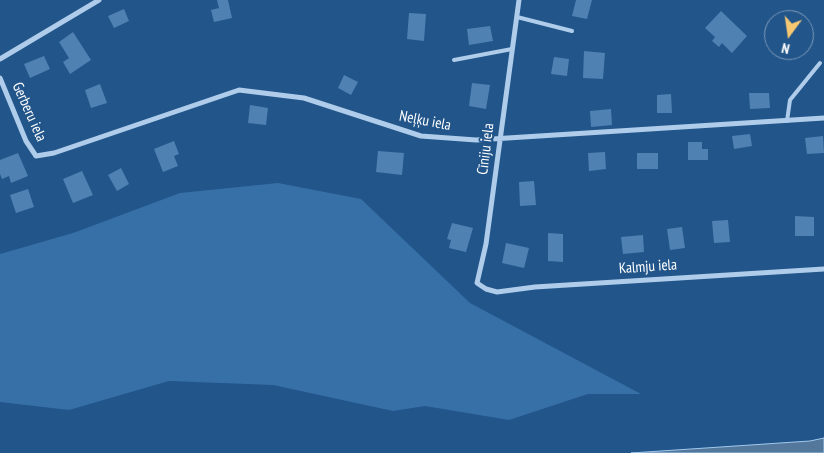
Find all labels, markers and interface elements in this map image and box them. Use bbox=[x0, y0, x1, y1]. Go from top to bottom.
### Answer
north arrow bbox=[764, 10, 814, 60]
text: N bbox=[780, 39, 791, 58]
street label: Gerberu iela bbox=[8, 80, 50, 144]
street label: Neļķu iela bbox=[398, 107, 452, 135]
street label: Cīniju iela bbox=[474, 122, 498, 176]
street label: Kalmju iela bbox=[618, 256, 678, 278]

